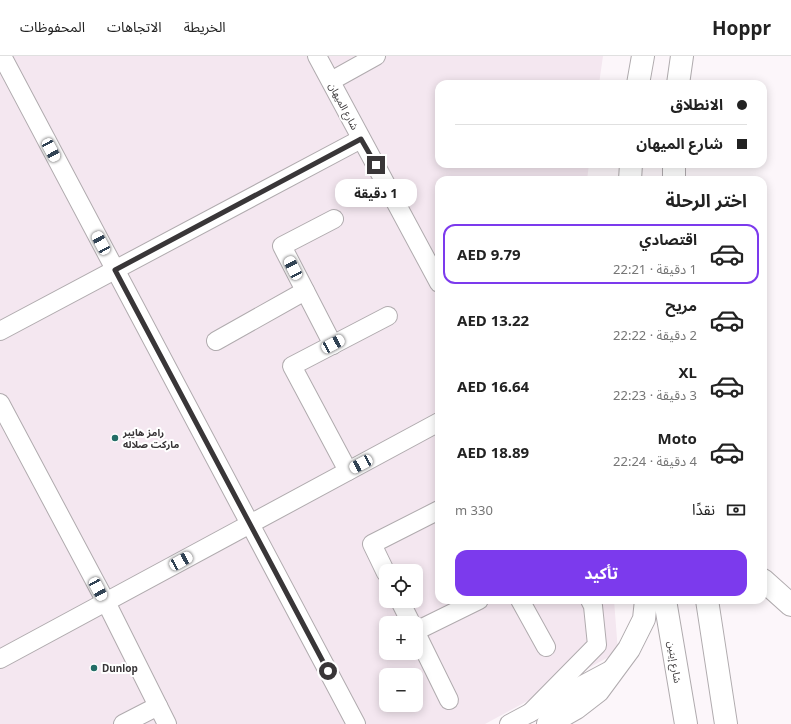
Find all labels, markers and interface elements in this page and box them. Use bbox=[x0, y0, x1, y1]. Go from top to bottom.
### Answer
text: Hoppr bbox=[712, 15, 771, 41]
text: المحفوظات bbox=[20, 17, 85, 36]
text: الاتجاهات bbox=[107, 17, 162, 36]
text: الخريطة bbox=[184, 17, 226, 36]
street label: شارع الميهان bbox=[325, 80, 362, 133]
text: الانطلاق bbox=[671, 94, 723, 114]
text: شارع الميهان bbox=[636, 133, 723, 153]
car bbox=[40, 137, 62, 163]
route end bbox=[367, 156, 385, 174]
callout: 1 دقيقة bbox=[335, 179, 417, 207]
text: 1 دقيقة bbox=[354, 184, 398, 202]
text: اختر الرحلة bbox=[665, 188, 747, 212]
text: اقتصادي bbox=[639, 229, 697, 249]
car bbox=[90, 230, 112, 256]
icon: car bbox=[709, 236, 745, 272]
text: AED 9.79 bbox=[457, 244, 521, 264]
car bbox=[282, 255, 304, 281]
text: 1 دقيقة · 22:21 bbox=[613, 260, 697, 278]
text: مريح bbox=[665, 295, 697, 315]
icon: car bbox=[709, 302, 745, 338]
text: AED 13.22 bbox=[457, 310, 529, 330]
text: 2 دقيقة · 22:22 bbox=[613, 326, 697, 344]
car bbox=[320, 333, 346, 355]
text: XL bbox=[679, 362, 697, 382]
icon: car bbox=[709, 368, 745, 404]
text: AED 16.64 bbox=[457, 376, 529, 396]
text: 3 دقيقة · 22:23 bbox=[613, 386, 697, 404]
place label: رامز هايبر ماركت صلاله bbox=[122, 425, 180, 451]
text: Moto bbox=[658, 428, 697, 448]
marker: رامز هايبر ماركت صلاله bbox=[110, 433, 120, 443]
icon: car bbox=[709, 434, 745, 470]
text: AED 18.89 bbox=[457, 442, 529, 462]
text: 4 دقيقة · 22:24 bbox=[613, 452, 697, 470]
car bbox=[348, 453, 374, 475]
text: نقدًا bbox=[692, 499, 715, 519]
icon: cash bbox=[725, 499, 747, 521]
text: 330 m bbox=[455, 501, 493, 519]
car bbox=[168, 550, 194, 572]
button: تأكيد bbox=[455, 550, 747, 596]
map controls bbox=[379, 564, 423, 712]
button: locate bbox=[379, 564, 423, 608]
car bbox=[87, 576, 109, 602]
button: + bbox=[379, 616, 423, 660]
street label: شارع إيتين bbox=[664, 640, 685, 684]
place label: Dunlop bbox=[102, 661, 138, 675]
route start bbox=[319, 662, 337, 680]
marker: Dunlop bbox=[89, 663, 99, 673]
button: − bbox=[379, 668, 423, 712]

